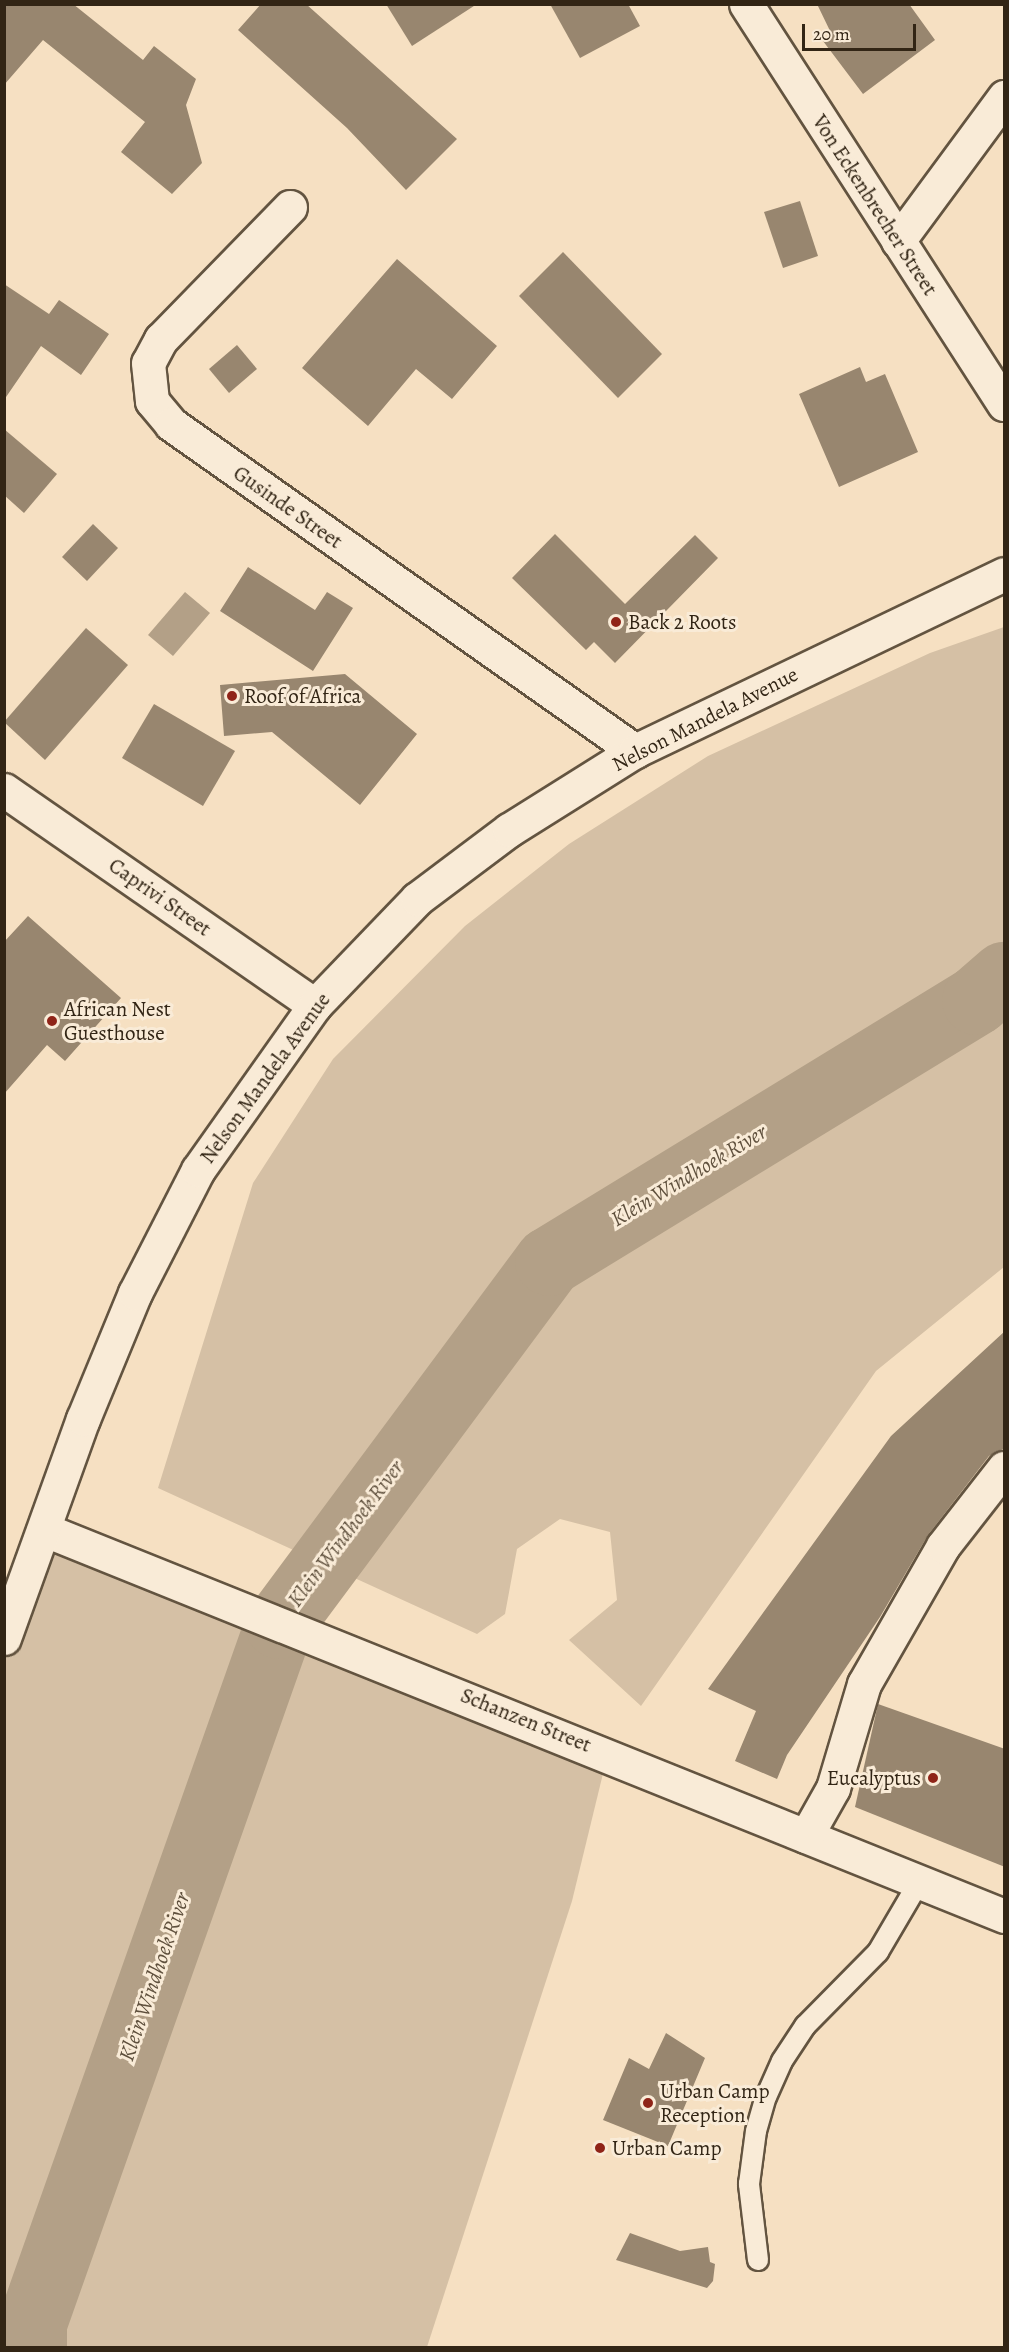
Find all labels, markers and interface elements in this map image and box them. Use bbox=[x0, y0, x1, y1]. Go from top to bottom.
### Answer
scale bar bbox=[805, 12, 919, 50]
text: 20 m bbox=[813, 22, 850, 46]
street label: Von Eckenbrecher Street bbox=[807, 110, 943, 300]
street label: Gusinde Street bbox=[229, 460, 347, 554]
place label: Back 2 Roots bbox=[628, 609, 736, 635]
marker: Back 2 Roots bbox=[609, 615, 623, 629]
street label: Nelson Mandela Avenue bbox=[608, 661, 802, 777]
place label: Roof of Africa bbox=[244, 683, 361, 709]
marker: Roof of Africa bbox=[225, 689, 239, 703]
street label: Caprivi Street bbox=[104, 853, 216, 941]
street label: Nelson Mandela Avenue bbox=[195, 988, 335, 1168]
place label: African Nest Guesthouse bbox=[64, 996, 171, 1046]
marker: African Nest Guesthouse bbox=[45, 1014, 59, 1028]
water label: Klein Windhoek River bbox=[606, 1119, 772, 1233]
water label: Klein Windhoek River bbox=[282, 1455, 410, 1613]
street label: Schanzen Street bbox=[457, 1682, 595, 1758]
place label: Eucalyptus bbox=[827, 1765, 921, 1791]
marker: Eucalyptus bbox=[926, 1771, 940, 1785]
water label: Klein Windhoek River bbox=[114, 1889, 196, 2065]
place label: Urban Camp Reception bbox=[660, 2078, 770, 2128]
marker: Urban Camp Reception bbox=[641, 2096, 655, 2110]
place label: Urban Camp bbox=[612, 2135, 722, 2161]
marker: Urban Camp bbox=[593, 2141, 607, 2155]

